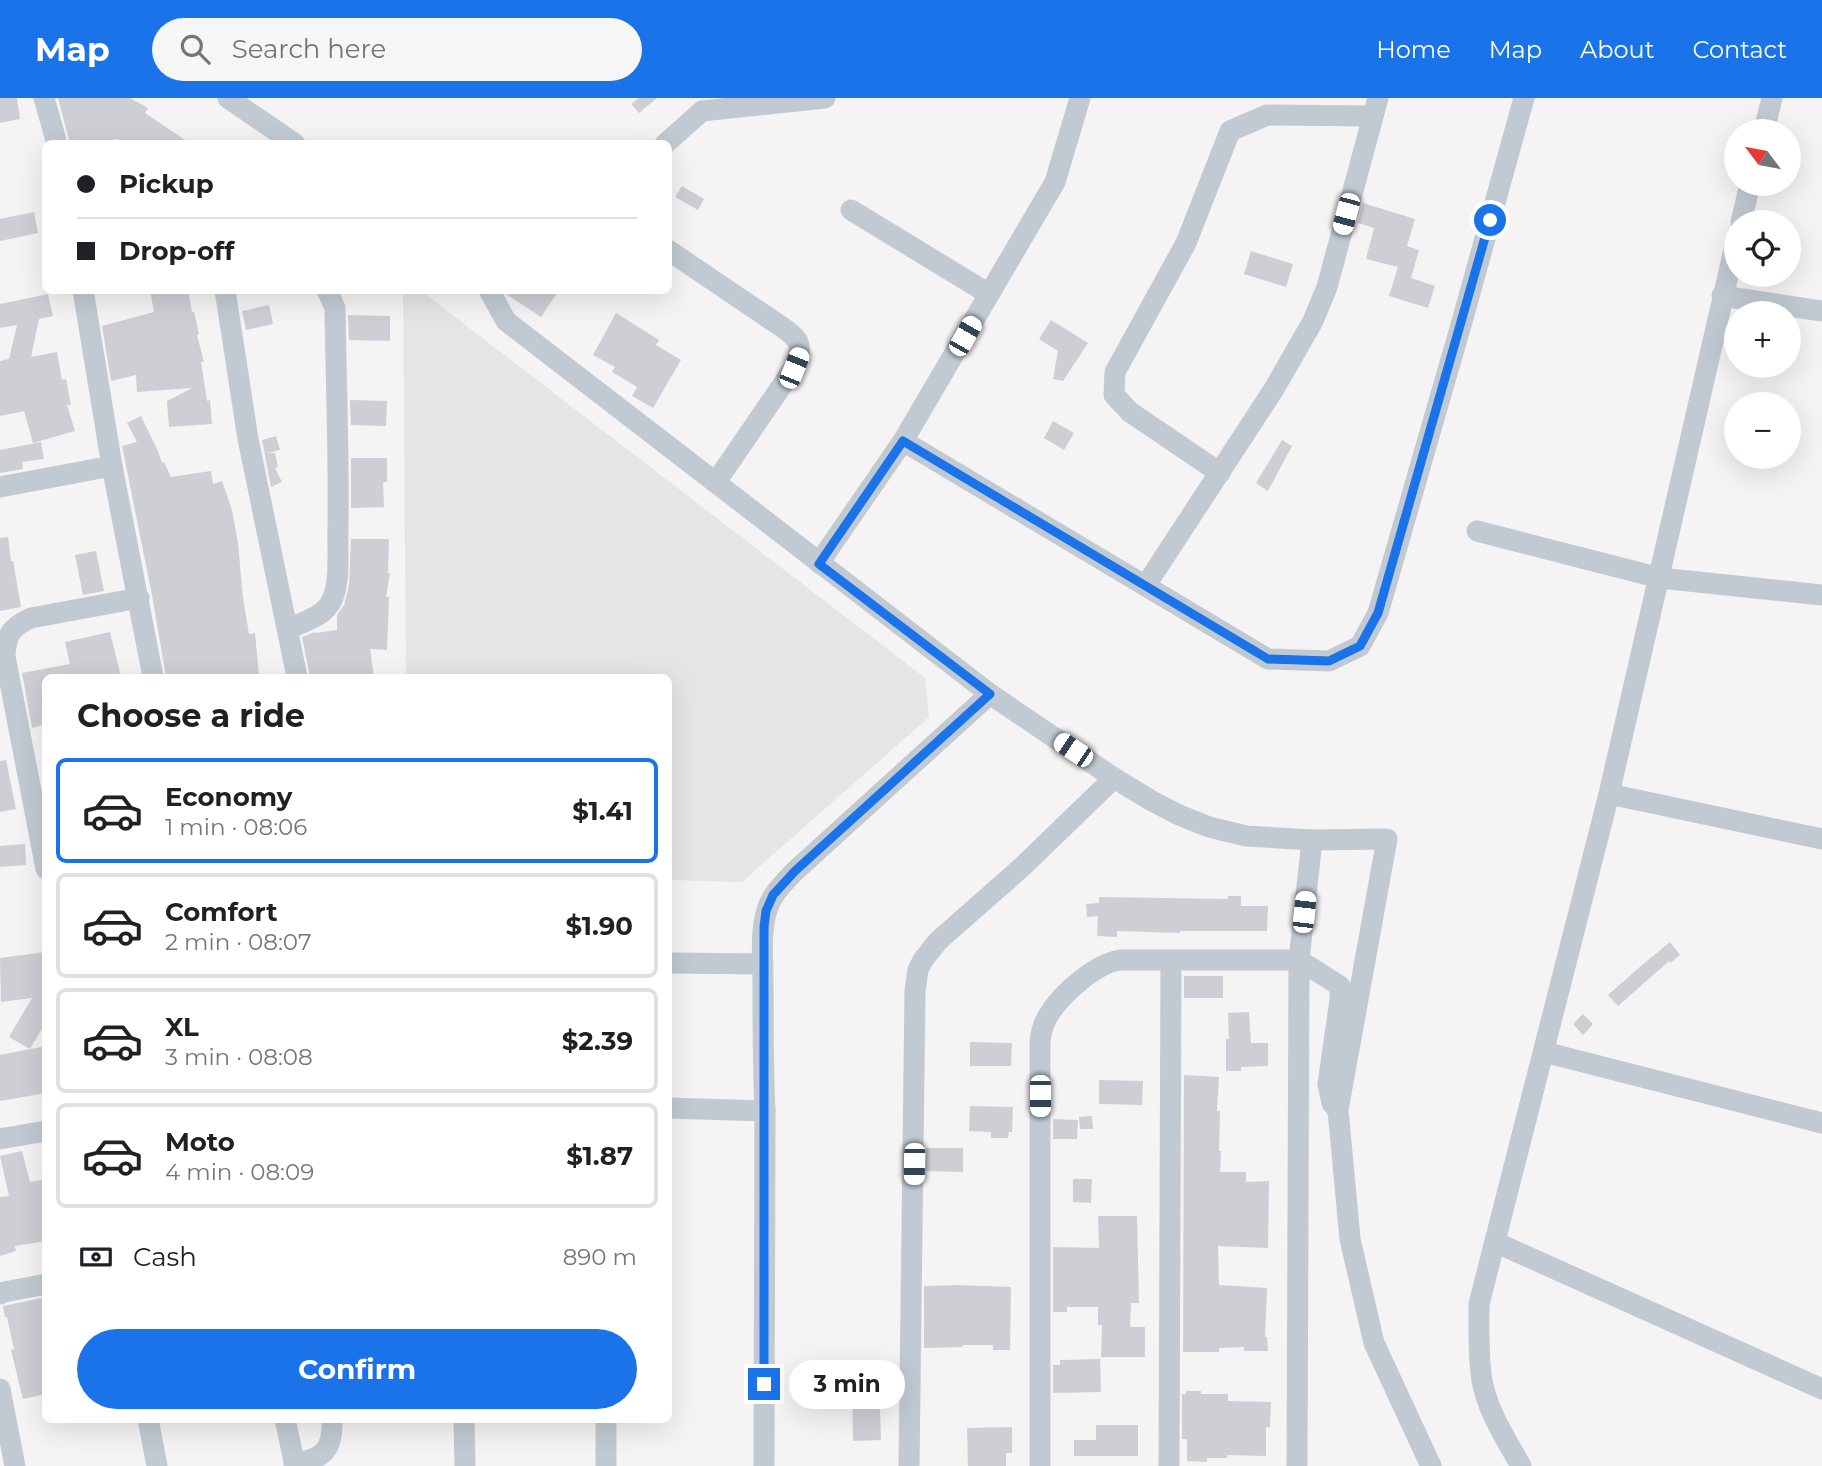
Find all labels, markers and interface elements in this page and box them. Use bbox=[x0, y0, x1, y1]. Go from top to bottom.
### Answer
search box bbox=[152, 18, 642, 81]
text: Map bbox=[35, 29, 110, 69]
icon: search bbox=[176, 30, 214, 68]
text: Search here bbox=[232, 33, 386, 65]
text: Home bbox=[1376, 35, 1451, 64]
text: Map bbox=[1489, 35, 1542, 64]
text: About bbox=[1580, 35, 1654, 64]
text: Contact bbox=[1692, 35, 1787, 64]
north arrow bbox=[1724, 119, 1801, 196]
map controls bbox=[1724, 119, 1801, 469]
text: Pickup bbox=[119, 168, 214, 200]
car bbox=[1331, 191, 1362, 237]
route start bbox=[1474, 204, 1506, 236]
button: locate bbox=[1724, 210, 1801, 287]
text: Drop-off bbox=[119, 235, 234, 267]
button: + bbox=[1724, 301, 1801, 378]
car bbox=[946, 313, 985, 359]
car bbox=[777, 345, 812, 391]
button: − bbox=[1724, 392, 1801, 469]
text: Choose a ride bbox=[77, 696, 305, 735]
car bbox=[1050, 730, 1097, 770]
icon: car bbox=[81, 779, 144, 842]
text: Economy bbox=[165, 781, 292, 813]
text: $1.41 bbox=[572, 795, 633, 827]
text: 1 min · 08:06 bbox=[165, 813, 307, 841]
car bbox=[1292, 890, 1317, 934]
icon: car bbox=[81, 894, 144, 957]
text: Comfort bbox=[165, 896, 277, 928]
text: $1.90 bbox=[565, 910, 633, 942]
text: 2 min · 08:07 bbox=[165, 928, 311, 956]
icon: car bbox=[81, 1009, 144, 1072]
text: XL bbox=[165, 1011, 199, 1043]
text: $2.39 bbox=[562, 1025, 633, 1057]
text: 3 min · 08:08 bbox=[165, 1043, 313, 1071]
car bbox=[1030, 1075, 1051, 1117]
icon: car bbox=[81, 1124, 144, 1187]
text: Moto bbox=[165, 1126, 235, 1158]
text: $1.87 bbox=[566, 1140, 633, 1172]
car bbox=[904, 1143, 925, 1185]
text: 4 min · 08:09 bbox=[165, 1158, 314, 1186]
icon: cash bbox=[77, 1238, 115, 1276]
text: Cash bbox=[133, 1241, 197, 1273]
text: 890 m bbox=[563, 1243, 637, 1271]
button: Confirm bbox=[77, 1329, 637, 1409]
callout: 3 min bbox=[788, 1360, 904, 1408]
route end bbox=[748, 1368, 780, 1400]
text: 3 min bbox=[813, 1370, 881, 1398]

